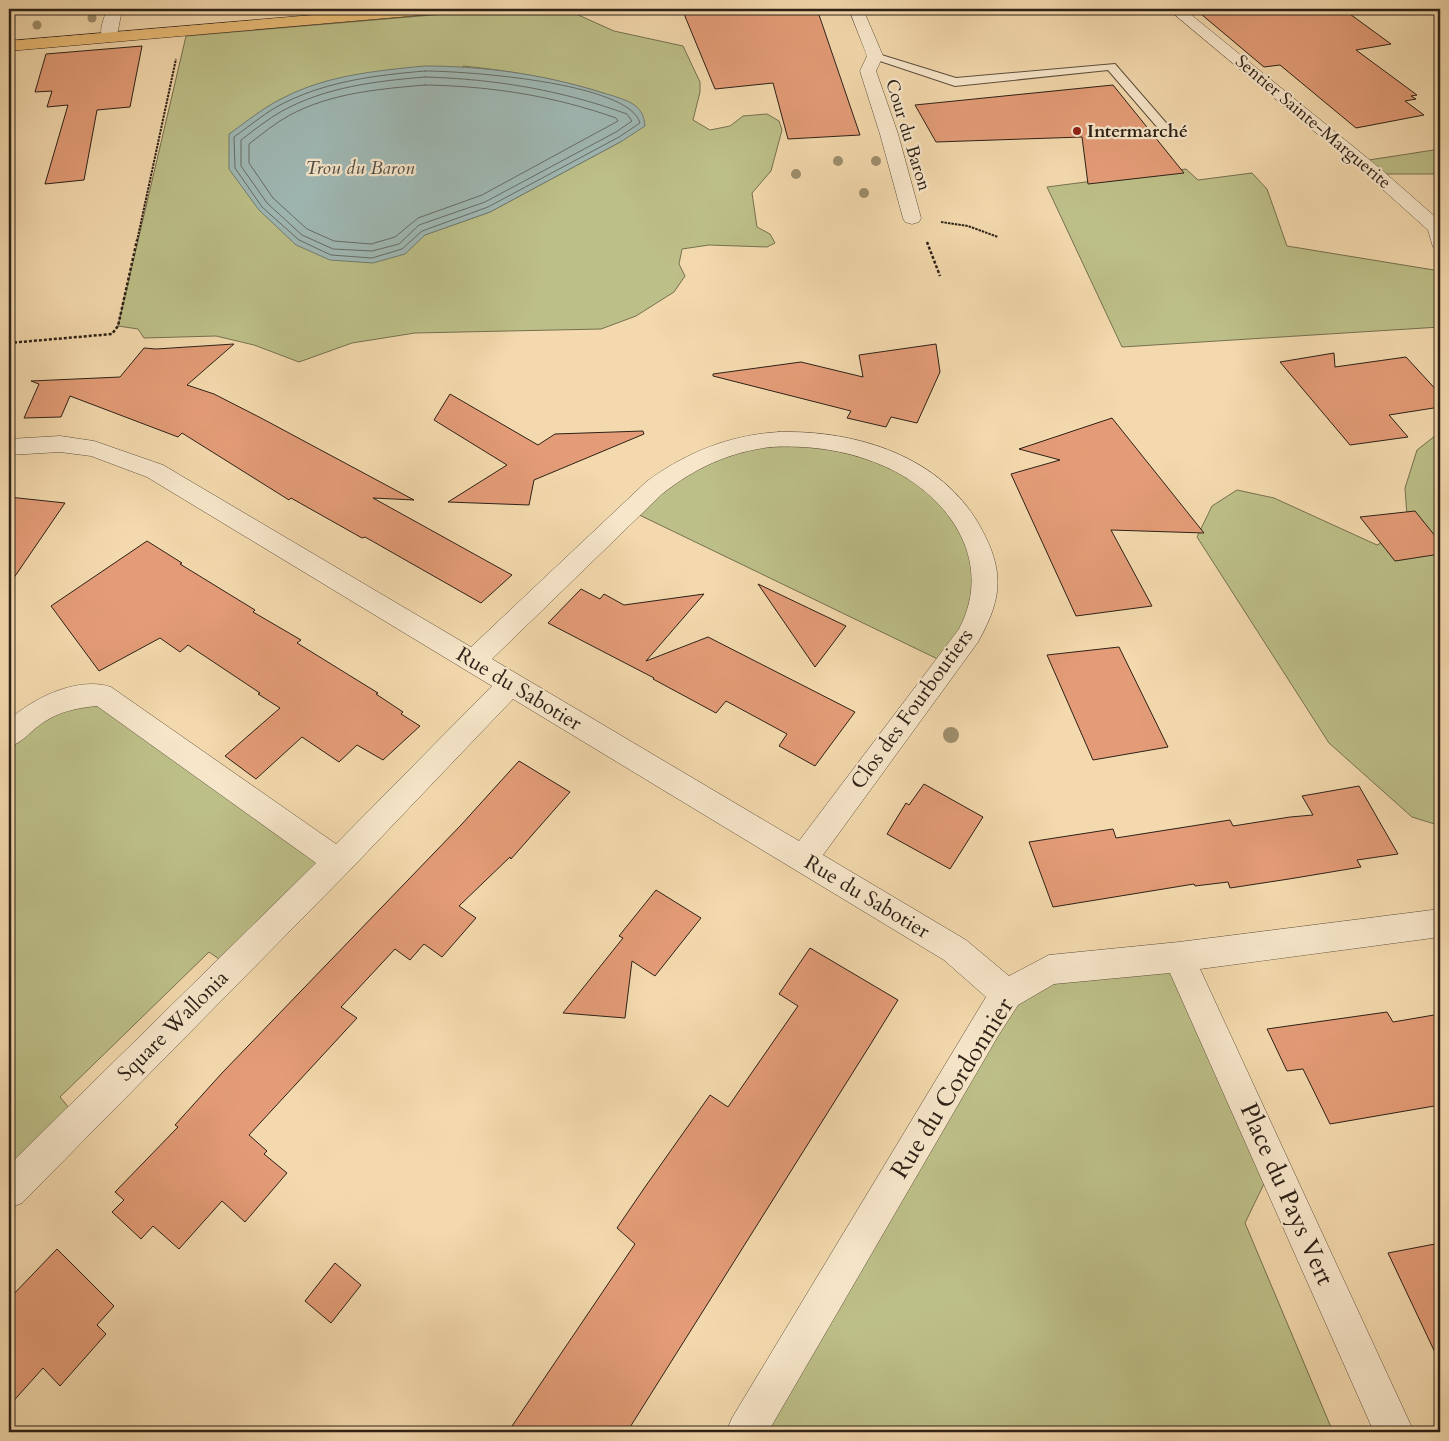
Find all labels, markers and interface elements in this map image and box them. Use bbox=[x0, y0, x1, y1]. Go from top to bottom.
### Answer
street label: Sentier Sainte-Marguerite bbox=[1230, 49, 1396, 195]
street label: Cour du Baron bbox=[879, 76, 937, 195]
place label: Intermarché bbox=[1087, 119, 1188, 144]
marker: Intermarché bbox=[1071, 125, 1083, 137]
water label: Trou du Baron bbox=[306, 155, 415, 181]
street label: Clos des Fourboutiers bbox=[844, 623, 980, 795]
street label: Rue du Sabotier bbox=[451, 640, 587, 738]
street label: Rue du Sabotier bbox=[799, 848, 935, 946]
street label: Square Wallonia bbox=[111, 964, 235, 1088]
street label: Rue du Cordonnier bbox=[883, 990, 1022, 1185]
street label: Place du Pays Vert bbox=[1232, 1098, 1342, 1290]

